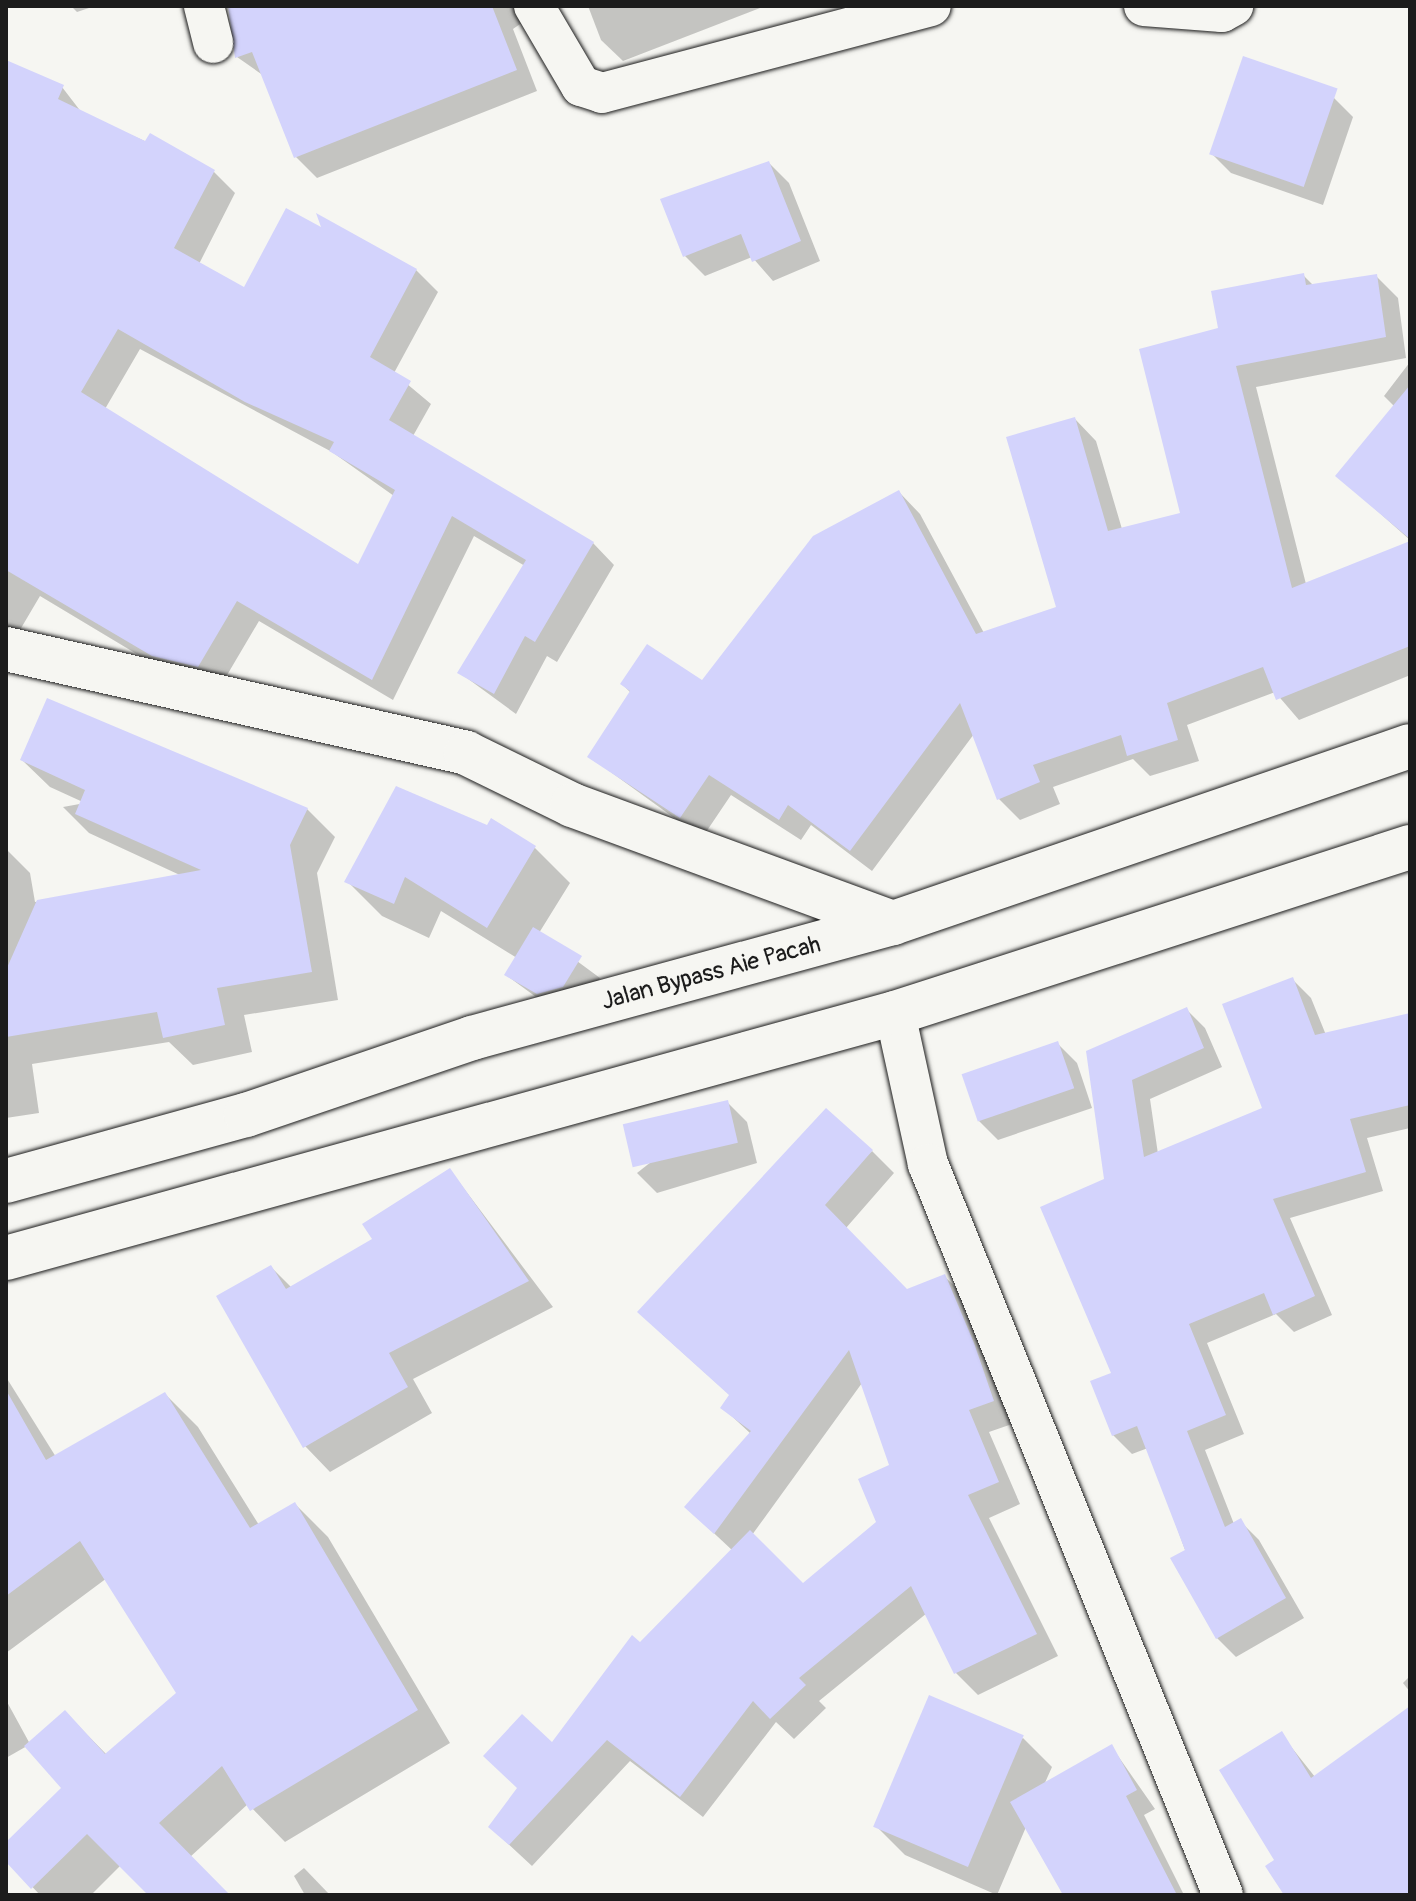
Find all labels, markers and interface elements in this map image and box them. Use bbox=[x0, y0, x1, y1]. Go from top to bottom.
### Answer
street label: Jalan Bypass Aie Pacah bbox=[598, 930, 824, 1016]

